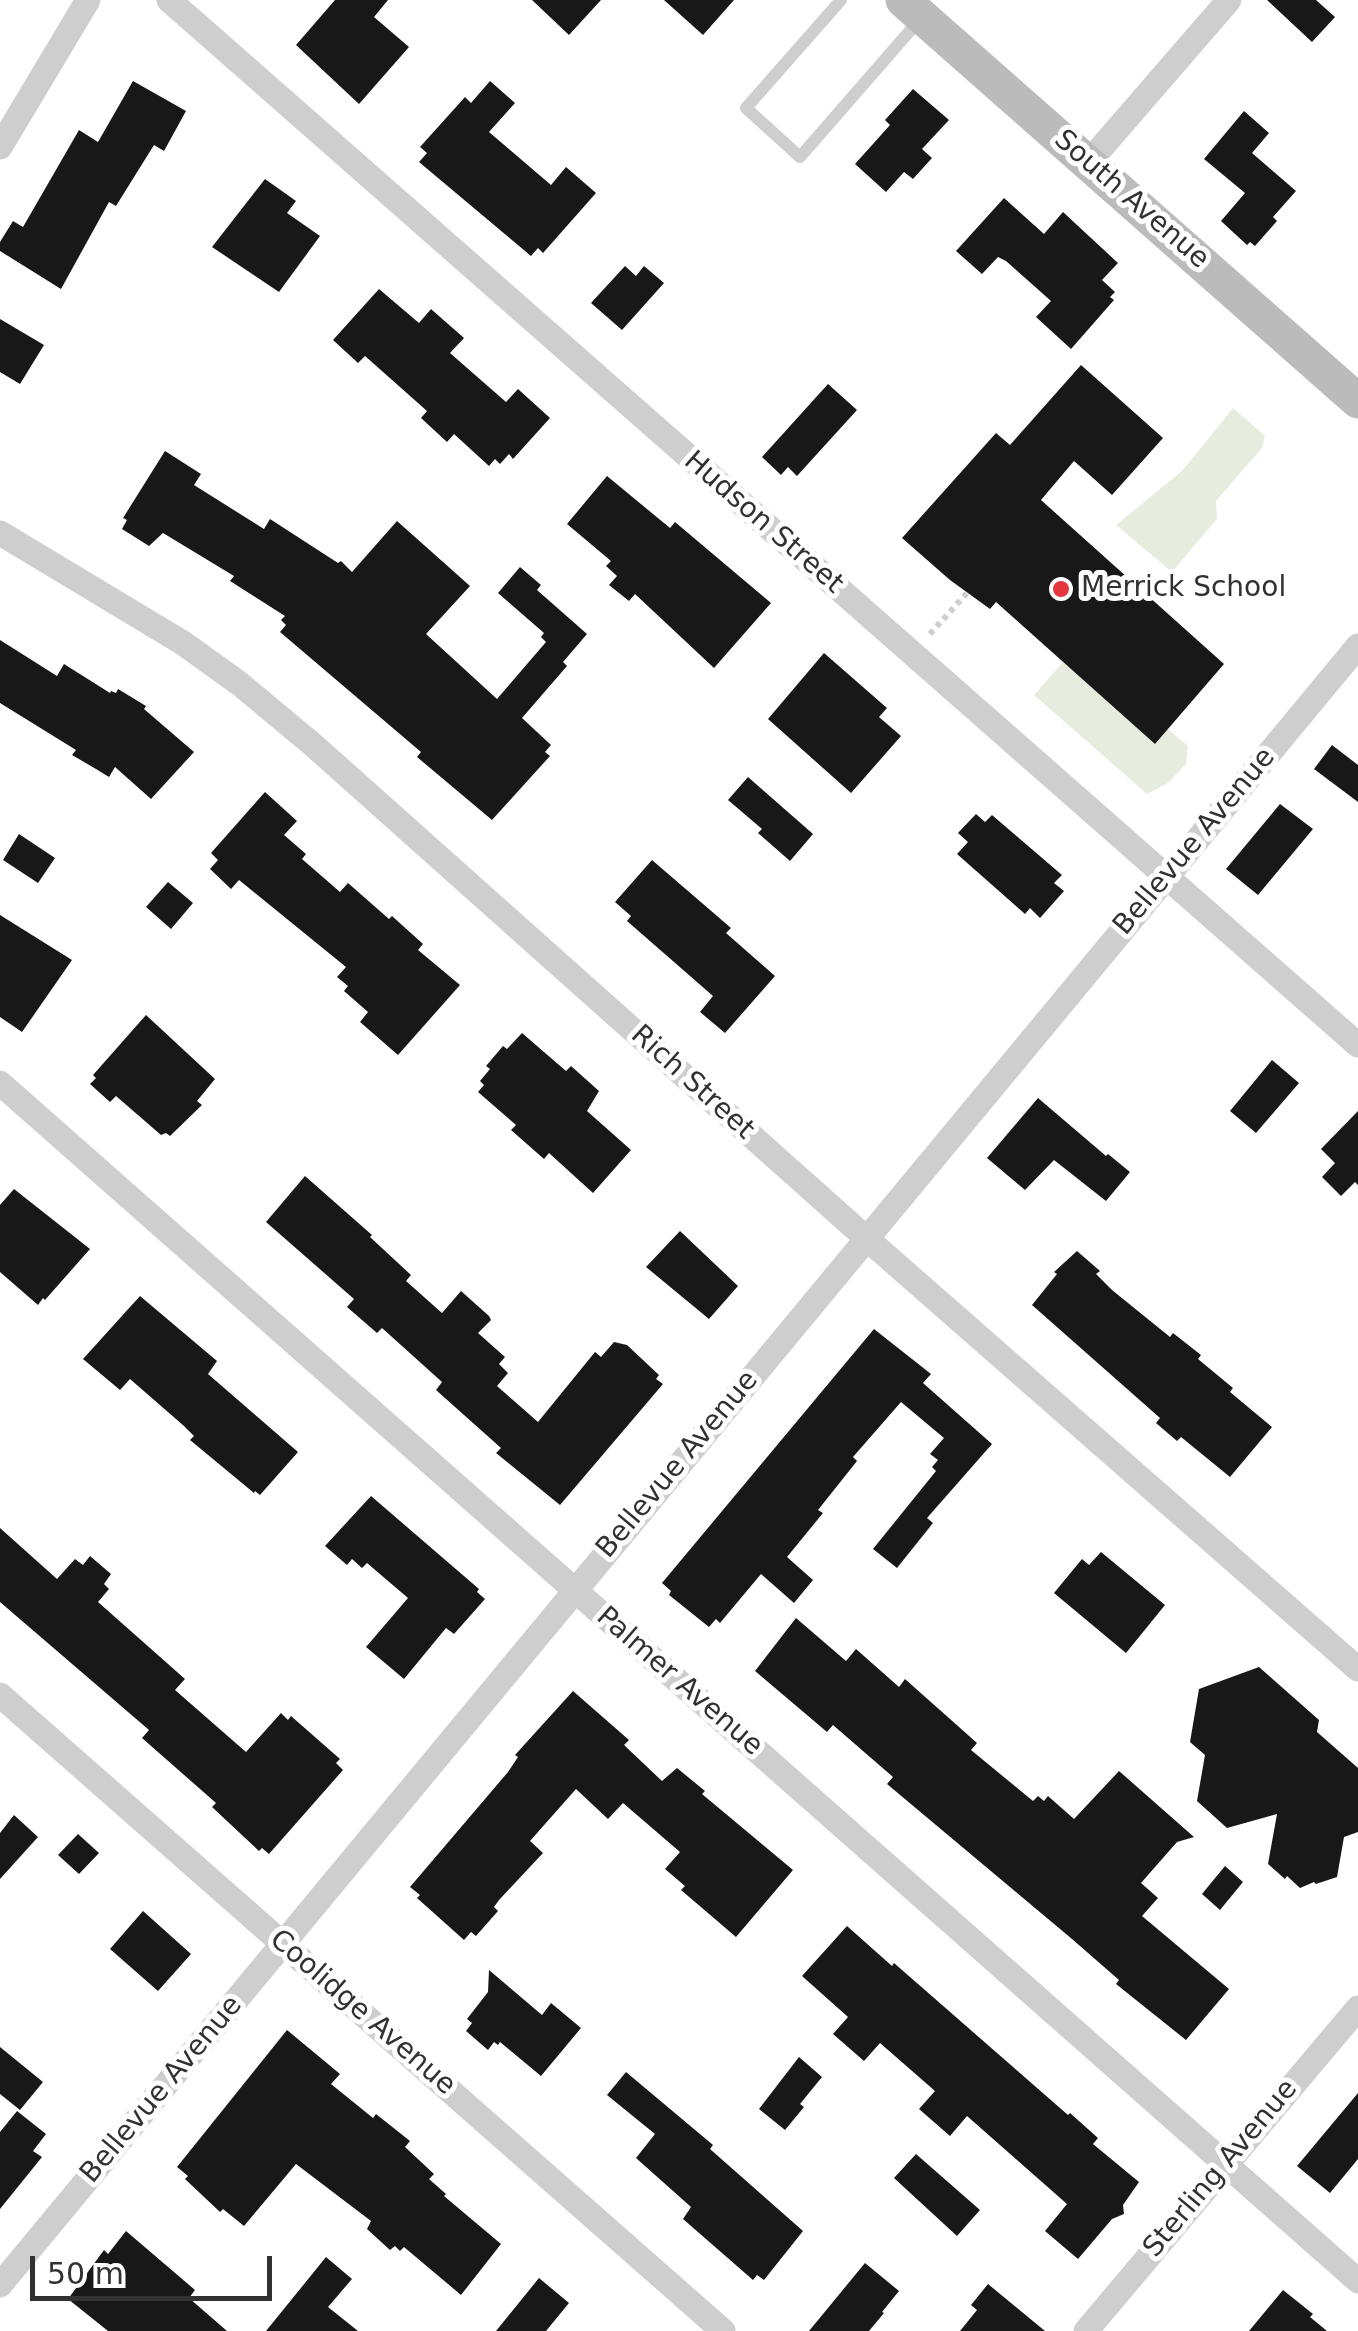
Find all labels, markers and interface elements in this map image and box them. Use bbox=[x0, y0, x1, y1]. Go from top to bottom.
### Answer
street label: South Avenue bbox=[1047, 124, 1215, 276]
street label: Hudson Street bbox=[676, 445, 850, 601]
place label: Merrick School bbox=[1081, 572, 1286, 606]
marker: Merrick School bbox=[1050, 578, 1072, 600]
street label: Bellevue Avenue bbox=[1107, 742, 1283, 942]
street label: Rich Street bbox=[623, 1019, 761, 1147]
street label: Bellevue Avenue bbox=[590, 1365, 766, 1565]
street label: Palmer Avenue bbox=[589, 1601, 769, 1763]
street label: Coolidge Avenue bbox=[262, 1923, 462, 2103]
street label: Bellevue Avenue bbox=[74, 1990, 250, 2190]
street label: Sterling Avenue bbox=[1137, 2073, 1305, 2265]
scale bar bbox=[35, 2236, 278, 2298]
text: 50 m bbox=[47, 2256, 124, 2291]

